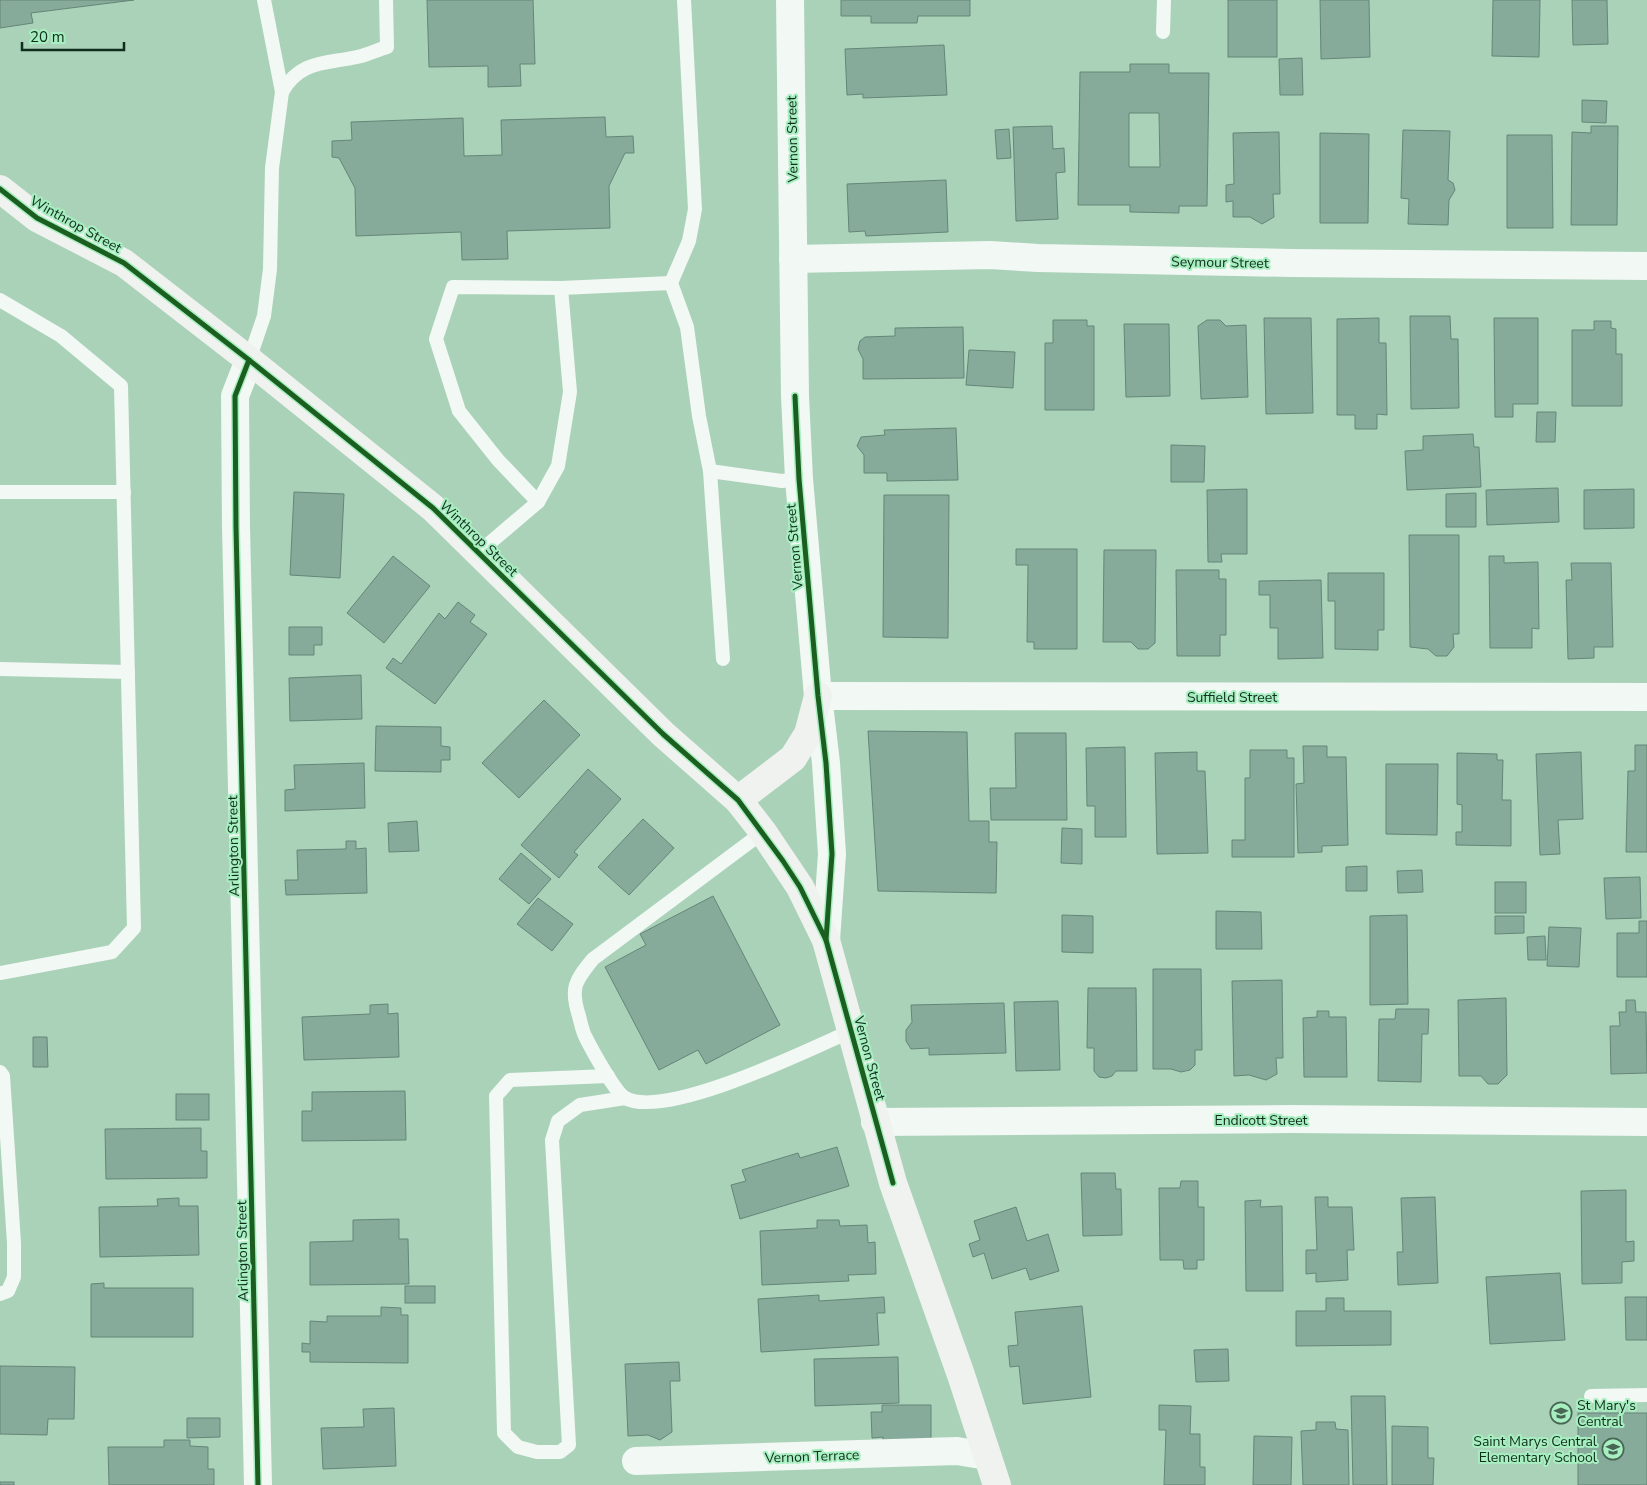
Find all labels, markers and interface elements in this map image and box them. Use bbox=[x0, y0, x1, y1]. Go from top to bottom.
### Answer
scale bar bbox=[22, 20, 125, 52]
text: 20 m bbox=[30, 27, 65, 47]
street label: Vernon Street bbox=[782, 95, 803, 184]
street label: Winthrop Street bbox=[26, 191, 125, 258]
street label: Seymour Street bbox=[1171, 252, 1269, 273]
street label: Winthrop Street bbox=[435, 496, 522, 581]
street label: Vernon Street bbox=[781, 503, 808, 592]
street label: Suffield Street bbox=[1187, 688, 1277, 707]
street label: Arlington Street bbox=[223, 795, 244, 897]
street label: Vernon Street bbox=[849, 1013, 890, 1103]
street label: Endicott Street bbox=[1215, 1111, 1308, 1130]
street label: Arlington Street bbox=[232, 1200, 253, 1302]
place label: St Mary's Central bbox=[1577, 1396, 1636, 1431]
school or university icon: St Mary's Central bbox=[1549, 1401, 1573, 1425]
place label: Saint Marys Central Elementary School bbox=[1473, 1432, 1598, 1467]
school or university icon: Saint Marys Central Elementary School bbox=[1601, 1437, 1625, 1461]
street label: Vernon Terrace bbox=[763, 1445, 860, 1468]

